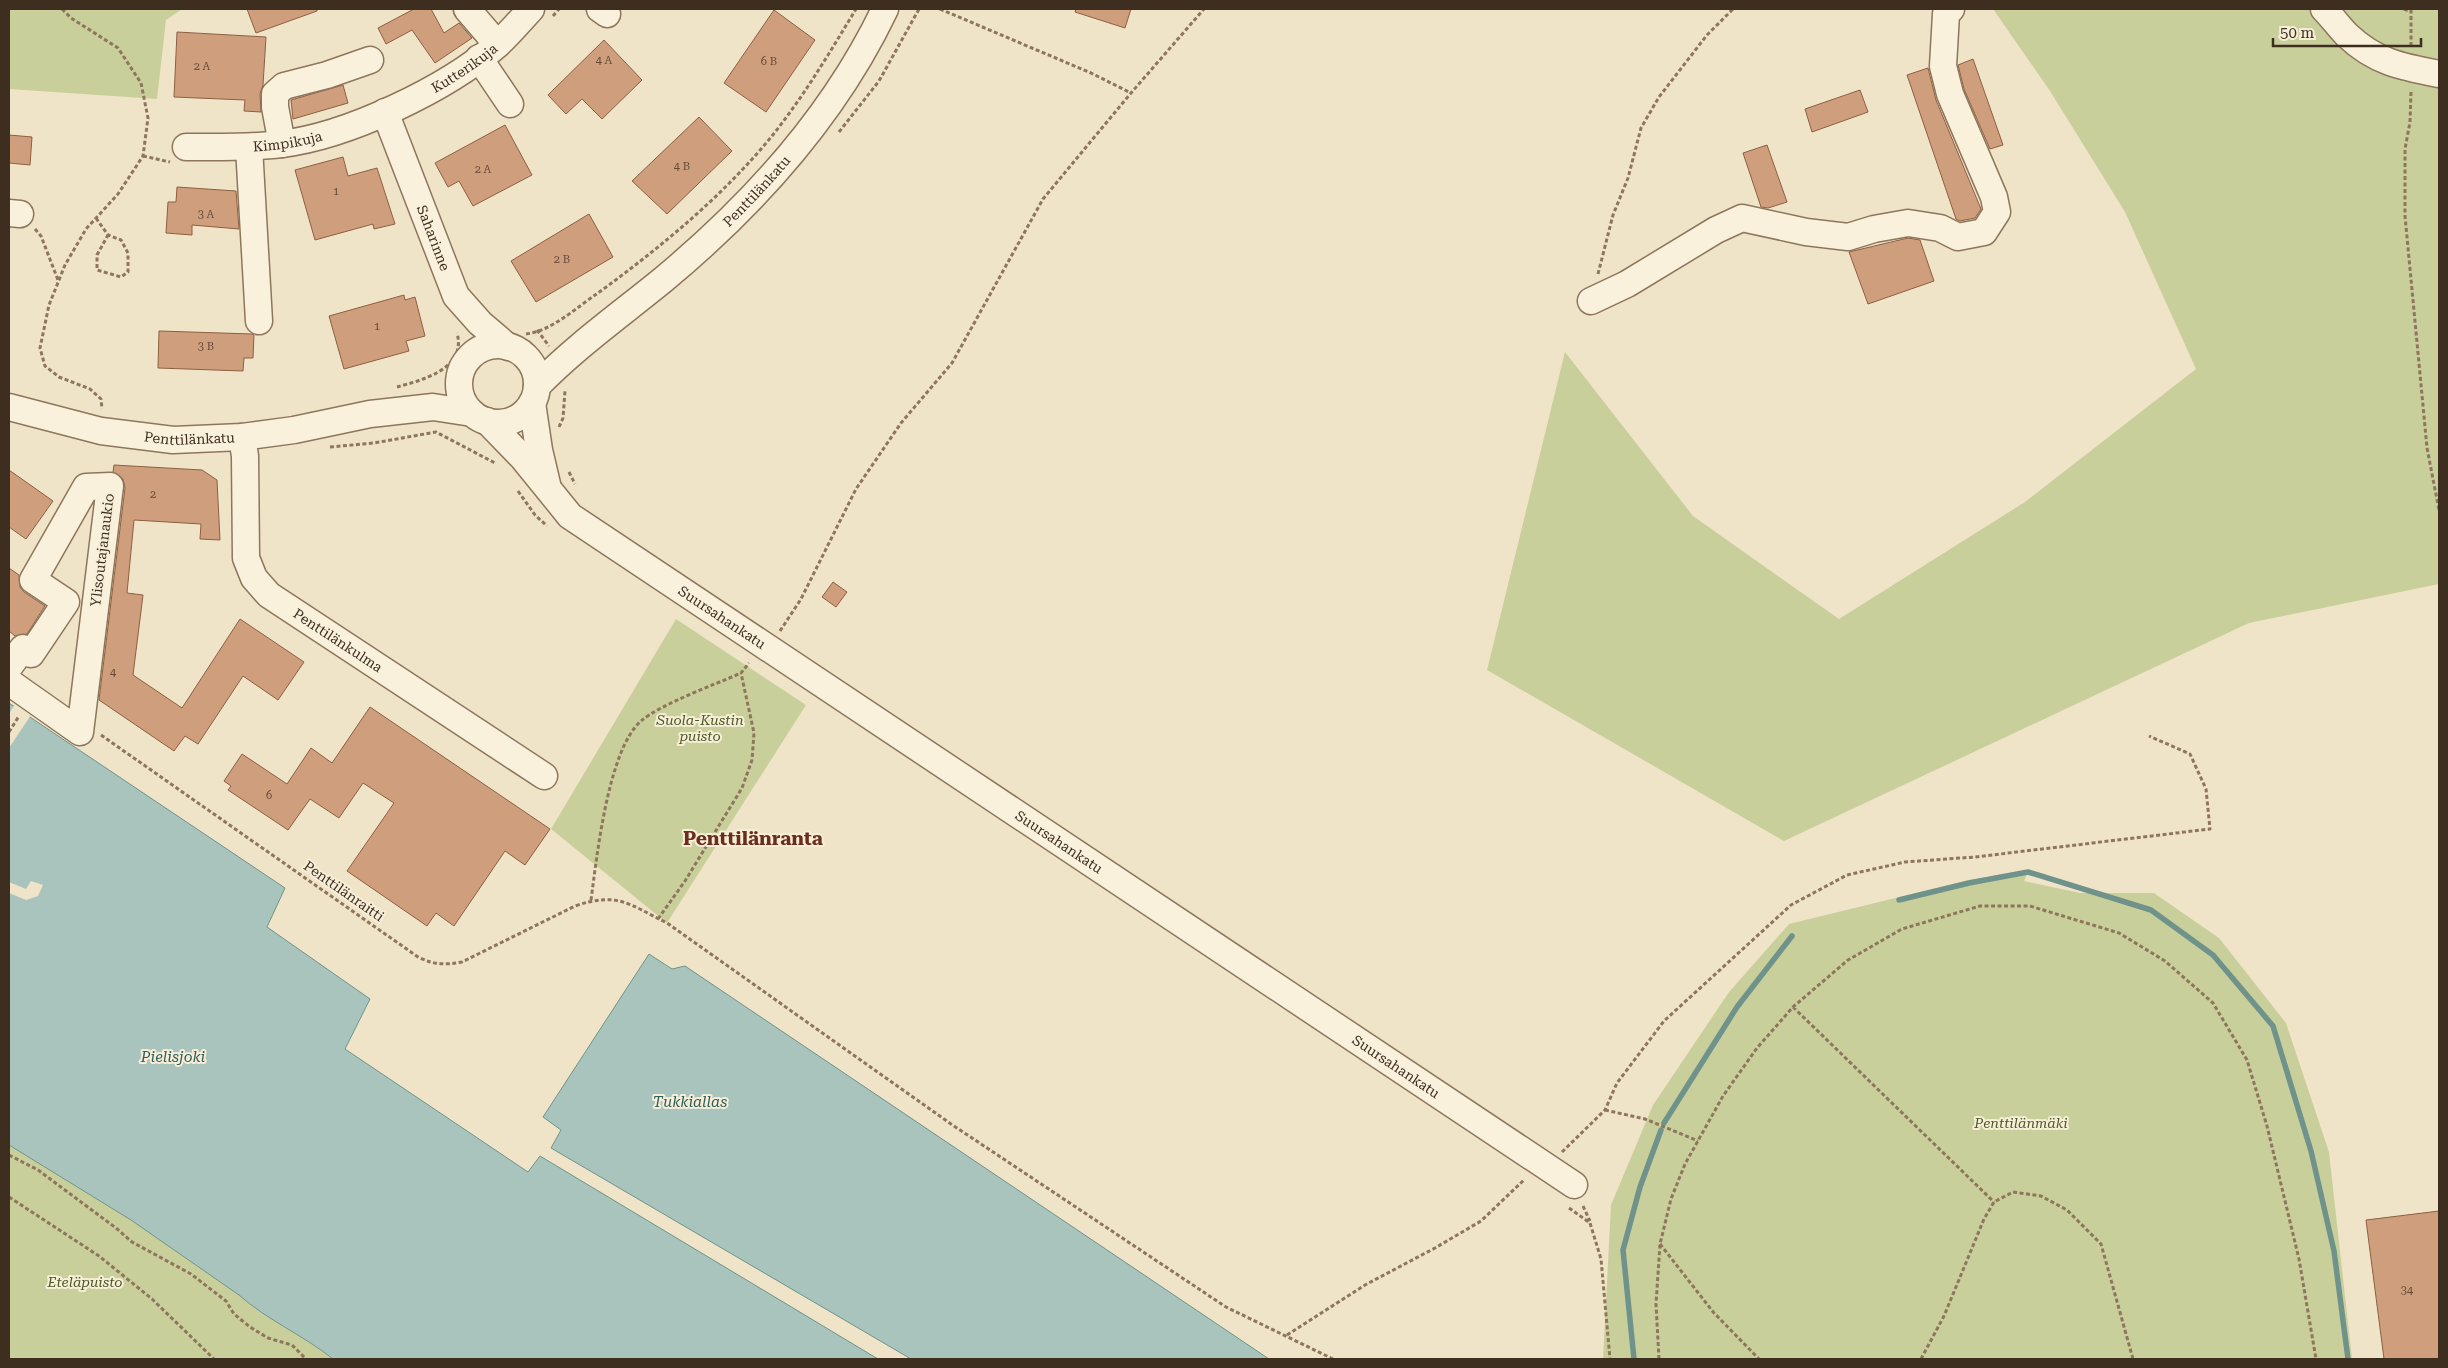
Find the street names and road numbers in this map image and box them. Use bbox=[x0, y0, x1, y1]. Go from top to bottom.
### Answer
street label: Kutterikuja bbox=[428, 40, 501, 96]
street label: Kimpikuja bbox=[252, 128, 324, 154]
street label: Penttilänkatu bbox=[720, 152, 794, 230]
street label: Saharinne bbox=[414, 203, 454, 273]
street label: Penttilänkatu bbox=[143, 428, 235, 448]
street label: Ylisoutajanaukio bbox=[87, 492, 117, 608]
street label: Suursahankatu bbox=[675, 583, 769, 652]
street label: Penttilänkulma bbox=[290, 605, 386, 676]
street label: Suursahankatu bbox=[1012, 807, 1106, 877]
street label: Penttilänraitti bbox=[301, 857, 388, 925]
street label: Suursahankatu bbox=[1349, 1032, 1443, 1101]

